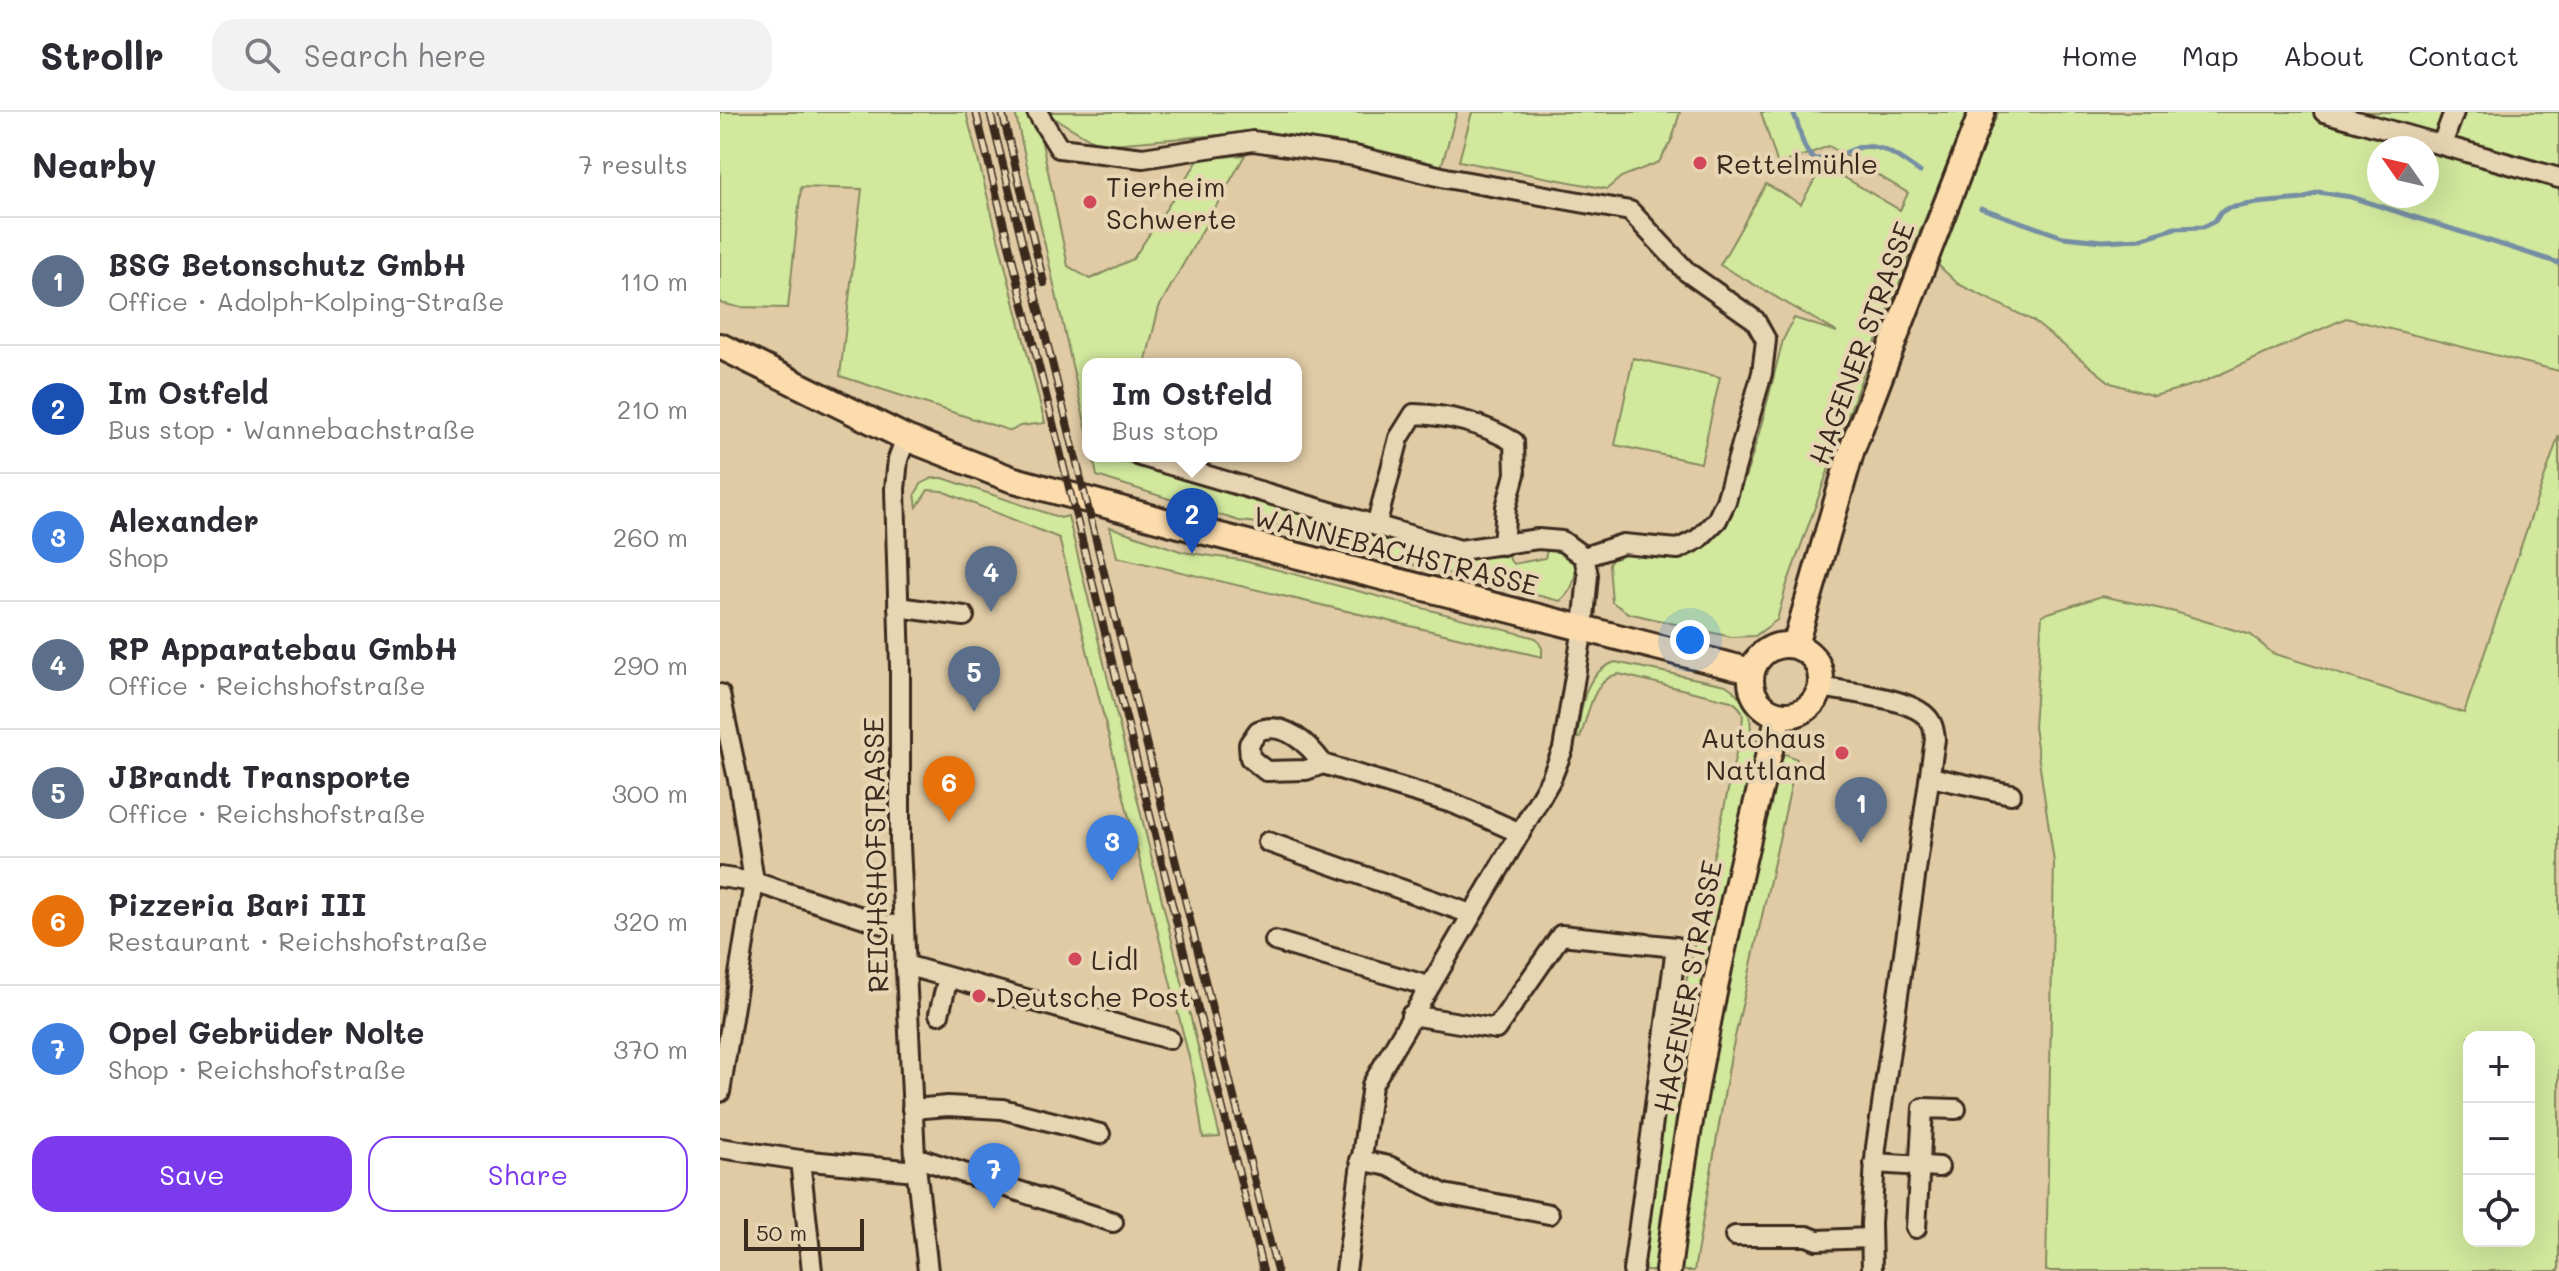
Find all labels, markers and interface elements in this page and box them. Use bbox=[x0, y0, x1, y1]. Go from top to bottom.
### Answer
search box bbox=[212, 19, 772, 91]
text: Strollr bbox=[40, 30, 164, 80]
icon: search bbox=[240, 33, 284, 77]
text: Search here bbox=[304, 35, 486, 75]
text: Home bbox=[2062, 37, 2138, 73]
text: Map bbox=[2182, 37, 2239, 73]
text: About bbox=[2283, 37, 2364, 73]
text: Contact bbox=[2408, 37, 2519, 73]
north arrow bbox=[2367, 136, 2439, 208]
text: Nearby bbox=[32, 142, 157, 187]
place label: Rettelmühle bbox=[1716, 145, 1878, 181]
text: 7 results bbox=[579, 147, 688, 181]
marker: Rettelmühle bbox=[1691, 154, 1709, 172]
place label: Tierheim Schwerte bbox=[1106, 168, 1237, 236]
marker: Tierheim Schwerte bbox=[1081, 193, 1099, 211]
street label: HAGENER STRASSE bbox=[1800, 217, 1922, 469]
text: BSG Betonschutz GmbH bbox=[108, 244, 467, 284]
text: 1 bbox=[52, 264, 64, 298]
text: 110 m bbox=[620, 264, 688, 298]
text: Office · Adolph-Kolping-Straße bbox=[108, 284, 504, 318]
popup bbox=[1082, 358, 1302, 462]
text: Im Ostfeld bbox=[108, 372, 269, 412]
text: Im Ostfeld bbox=[1112, 373, 1272, 413]
text: 2 bbox=[51, 392, 65, 426]
text: 210 m bbox=[617, 392, 688, 426]
text: Bus stop · Wannebachstraße bbox=[108, 412, 475, 446]
text: Bus stop bbox=[1112, 413, 1219, 447]
pin: 2 bbox=[1166, 488, 1218, 554]
street label: WANNEBACHSTRASSE bbox=[1250, 497, 1542, 603]
text: Alexander bbox=[108, 500, 259, 540]
text: 3 bbox=[50, 520, 66, 554]
text: 260 m bbox=[613, 520, 688, 554]
text: Shop bbox=[108, 540, 169, 574]
pin: 4 bbox=[965, 546, 1017, 612]
your location bbox=[1670, 620, 1710, 660]
text: RP Apparatebau GmbH bbox=[108, 628, 458, 668]
pin: 5 bbox=[948, 646, 1000, 712]
text: 4 bbox=[50, 648, 66, 682]
text: 290 m bbox=[613, 648, 688, 682]
text: Office · Reichshofstraße bbox=[108, 668, 426, 702]
street label: REICHSHOFSTRASSE bbox=[855, 717, 895, 993]
place label: Autohaus Nattland bbox=[1700, 719, 1826, 787]
marker: Autohaus Nattland bbox=[1833, 744, 1851, 762]
text: JBrandt Transporte bbox=[108, 756, 410, 796]
pin: 6 bbox=[923, 756, 975, 822]
text: 5 bbox=[50, 776, 66, 810]
text: 300 m bbox=[612, 776, 688, 810]
pin: 1 bbox=[1835, 777, 1887, 843]
text: Office · Reichshofstraße bbox=[108, 796, 426, 830]
pin: 3 bbox=[1086, 815, 1138, 881]
street label: HAGENER STRASSE bbox=[1645, 857, 1729, 1115]
text: Pizzeria Bari III bbox=[108, 884, 367, 924]
text: 6 bbox=[50, 904, 66, 938]
text: 320 m bbox=[613, 904, 688, 938]
text: Restaurant · Reichshofstraße bbox=[108, 924, 488, 958]
place label: Lidl bbox=[1091, 941, 1139, 977]
marker: Lidl bbox=[1066, 950, 1084, 968]
place label: Deutsche Post bbox=[995, 978, 1191, 1014]
marker: Deutsche Post bbox=[970, 987, 988, 1005]
text: Opel Gebrüder Nolte bbox=[108, 1012, 425, 1052]
map controls bbox=[2463, 1031, 2535, 1247]
button: + bbox=[2463, 1031, 2535, 1103]
text: 7 bbox=[51, 1032, 65, 1066]
text: 370 m bbox=[613, 1032, 688, 1066]
text: Shop · Reichshofstraße bbox=[108, 1052, 406, 1086]
button: − bbox=[2463, 1103, 2535, 1175]
button: Save bbox=[32, 1136, 352, 1212]
button: Share bbox=[368, 1136, 688, 1212]
pin: 7 bbox=[968, 1143, 1020, 1209]
button: locate bbox=[2463, 1175, 2535, 1247]
scale bar bbox=[744, 1215, 864, 1251]
text: 50 m bbox=[756, 1218, 807, 1247]

